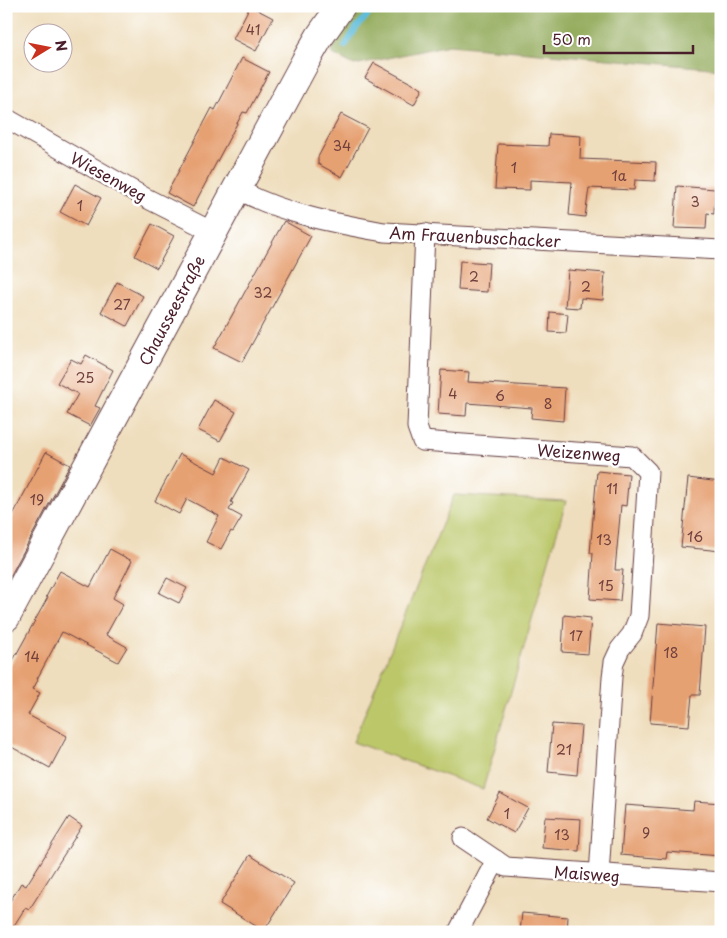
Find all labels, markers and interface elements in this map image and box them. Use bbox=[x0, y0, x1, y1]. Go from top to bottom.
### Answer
house number: 41 bbox=[246, 19, 260, 40]
north arrow bbox=[22, 22, 72, 72]
scale bar bbox=[544, 22, 693, 54]
text: 50 m bbox=[552, 27, 591, 50]
text: N bbox=[50, 38, 73, 53]
house number: 34 bbox=[333, 135, 351, 156]
street label: Wiesenweg bbox=[66, 145, 152, 207]
house number: 1 bbox=[511, 157, 517, 178]
house number: 1a bbox=[612, 165, 627, 186]
house number: 3 bbox=[690, 191, 700, 212]
house number: 1 bbox=[77, 195, 83, 216]
street label: Am Frauenbuschacker bbox=[389, 220, 562, 253]
street label: Chausseestraße bbox=[132, 251, 210, 369]
house number: 2 bbox=[469, 266, 479, 287]
house number: 2 bbox=[581, 276, 591, 297]
house number: 32 bbox=[254, 282, 272, 303]
house number: 27 bbox=[113, 294, 131, 315]
house number: 25 bbox=[76, 367, 94, 388]
house number: 4 bbox=[448, 383, 458, 404]
house number: 6 bbox=[495, 385, 505, 406]
house number: 8 bbox=[544, 393, 552, 414]
street label: Weizenweg bbox=[536, 437, 622, 467]
house number: 11 bbox=[606, 478, 618, 499]
house number: 19 bbox=[30, 489, 44, 510]
house number: 16 bbox=[687, 526, 703, 547]
house number: 13 bbox=[596, 529, 612, 550]
house number: 15 bbox=[598, 575, 614, 596]
house number: 17 bbox=[569, 625, 583, 646]
house number: 18 bbox=[663, 642, 679, 663]
house number: 14 bbox=[24, 646, 40, 667]
house number: 21 bbox=[556, 739, 572, 760]
house number: 1 bbox=[504, 803, 510, 824]
house number: 9 bbox=[642, 822, 650, 843]
house number: 13 bbox=[554, 824, 570, 845]
street label: Maisweg bbox=[553, 859, 621, 887]

